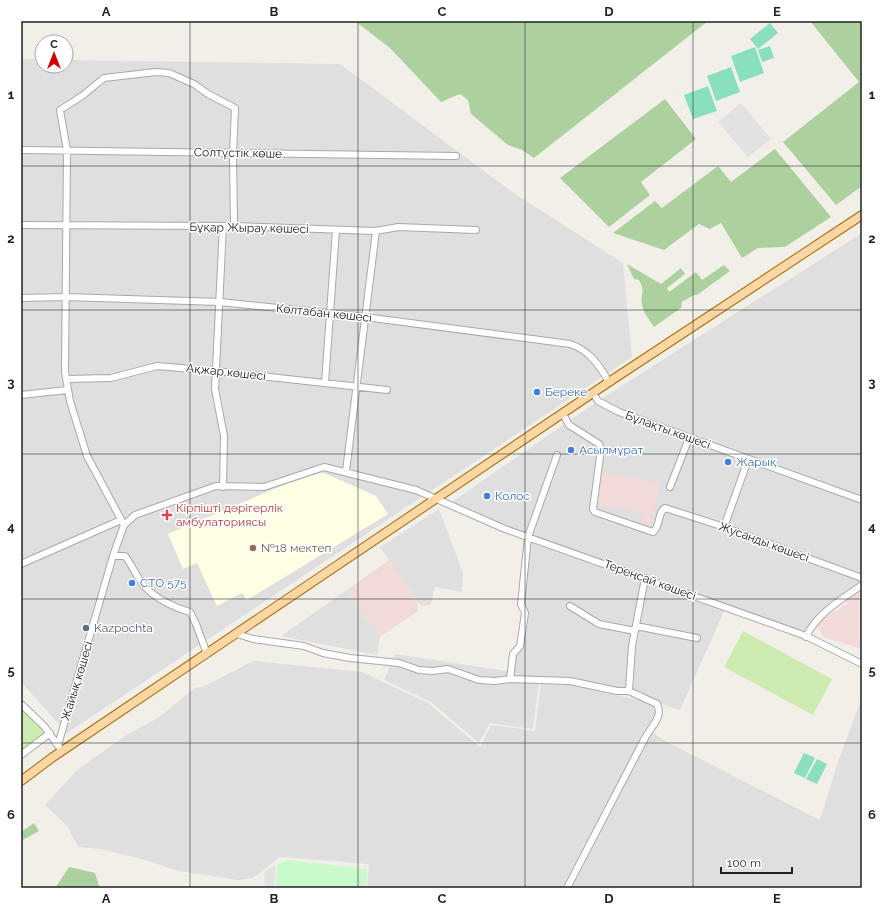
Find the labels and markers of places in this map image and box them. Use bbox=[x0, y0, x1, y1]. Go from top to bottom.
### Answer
place label: Береке bbox=[545, 385, 587, 399]
marker: Береке bbox=[532, 387, 542, 397]
place label: Асылмұрат bbox=[579, 443, 643, 457]
marker: Асылмұрат bbox=[566, 445, 576, 455]
place label: Жарық bbox=[736, 455, 777, 469]
marker: Жарық bbox=[723, 457, 733, 467]
place label: Колос bbox=[495, 489, 530, 503]
marker: Колос bbox=[482, 491, 492, 501]
place label: Кірпішті дәрігерлік амбулаториясы bbox=[176, 501, 283, 529]
marker: Кірпішті дәрігерлік амбулаториясы bbox=[161, 509, 173, 521]
place label: №18 мектеп bbox=[261, 541, 331, 555]
marker: №18 мектеп bbox=[248, 543, 258, 553]
place label: СТО 575 bbox=[140, 576, 187, 590]
marker: СТО 575 bbox=[127, 578, 137, 588]
place label: Kazpochta bbox=[94, 621, 153, 635]
marker: Kazpochta bbox=[81, 623, 91, 633]

